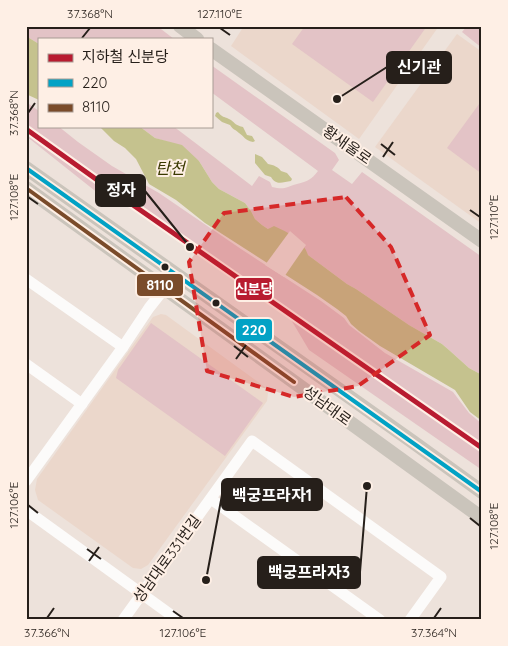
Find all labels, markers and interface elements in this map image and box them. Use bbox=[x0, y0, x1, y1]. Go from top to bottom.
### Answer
text: 37.368°N bbox=[67, 6, 113, 21]
text: 127.110°E bbox=[198, 6, 243, 21]
legend bbox=[38, 38, 212, 128]
text: 지하철 신분당 bbox=[82, 47, 169, 66]
callout: 신기관 bbox=[387, 52, 451, 83]
text: 신기관 bbox=[397, 57, 441, 77]
text: 220 bbox=[82, 73, 108, 92]
text: 37.368°N bbox=[6, 90, 21, 136]
text: 8110 bbox=[82, 97, 110, 116]
street label: 황새울로 bbox=[319, 121, 375, 168]
water label: 탄천 bbox=[155, 158, 187, 178]
text: 127.108°E bbox=[6, 173, 21, 220]
callout: 정자 bbox=[96, 175, 145, 206]
text: 정자 bbox=[106, 180, 136, 200]
text: 127.110°E bbox=[486, 194, 501, 239]
unlabelled marker bbox=[160, 262, 170, 272]
line badge: 8110 bbox=[136, 273, 184, 297]
text: 8110 bbox=[146, 276, 174, 294]
line badge: 신분당 bbox=[235, 277, 273, 301]
text: 신분당 bbox=[235, 280, 273, 298]
unlabelled marker bbox=[211, 298, 221, 308]
line badge: 220 bbox=[235, 318, 273, 342]
text: 220 bbox=[242, 321, 267, 339]
street label: 성남대로 bbox=[299, 382, 355, 430]
callout: 백궁프라자1 bbox=[222, 479, 322, 510]
text: 127.106°E bbox=[6, 481, 21, 528]
text: 백궁프라자1 bbox=[232, 485, 312, 505]
text: 127.108°E bbox=[486, 502, 501, 549]
street label: 성남대로331번길 bbox=[128, 511, 205, 606]
callout: 백궁프라자3 bbox=[258, 557, 360, 588]
text: 백궁프라자3 bbox=[268, 562, 350, 582]
text: 37.366°N bbox=[24, 625, 70, 640]
text: 127.106°E bbox=[160, 625, 207, 640]
text: 37.364°N bbox=[411, 625, 457, 640]

